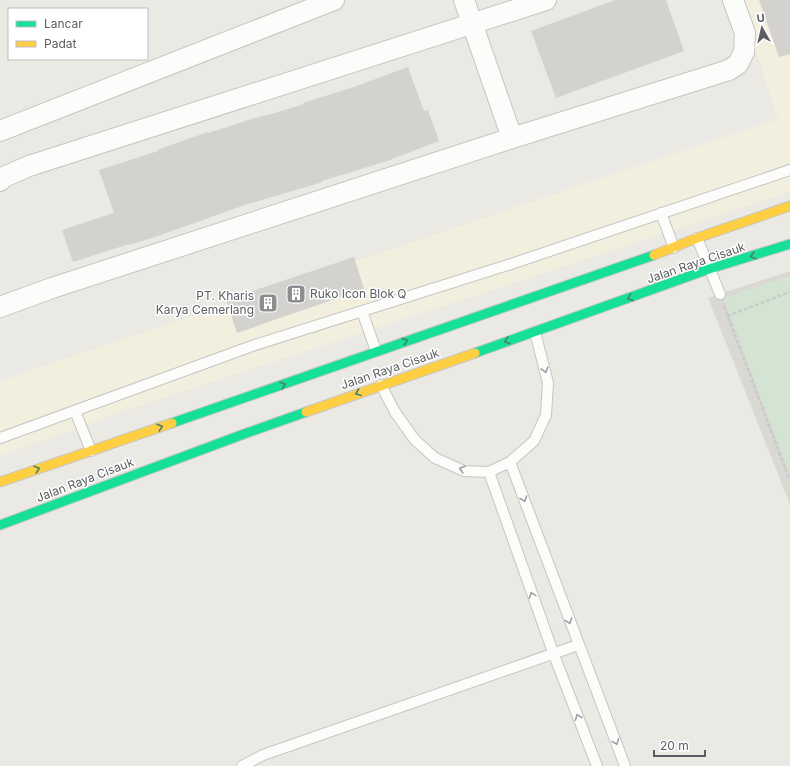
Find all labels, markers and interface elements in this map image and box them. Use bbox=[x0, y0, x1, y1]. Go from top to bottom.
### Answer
legend bbox=[8, 8, 148, 60]
north arrow bbox=[742, 8, 782, 48]
text: U bbox=[756, 11, 766, 26]
text: Lancar bbox=[44, 16, 83, 31]
text: Padat bbox=[44, 36, 76, 51]
street label: Jalan Raya Cisauk bbox=[645, 239, 747, 286]
one-way arrow bbox=[749, 251, 756, 260]
building icon: Ruko Icon Blok Q bbox=[285, 283, 307, 305]
place label: Ruko Icon Blok Q bbox=[310, 286, 407, 301]
place label: PT. Kharis Karya Cemerlang bbox=[156, 288, 254, 317]
building icon: PT. Kharis Karya Cemerlang bbox=[257, 292, 279, 314]
one-way arrow bbox=[626, 293, 633, 301]
one-way arrow bbox=[401, 337, 408, 345]
one-way arrow bbox=[504, 337, 511, 345]
street label: Jalan Raya Cisauk bbox=[339, 345, 441, 392]
one-way arrow bbox=[540, 366, 549, 373]
one-way arrow bbox=[279, 381, 286, 390]
one-way arrow bbox=[355, 388, 362, 397]
one-way arrow bbox=[156, 424, 163, 432]
street label: Jalan Raya Cisauk bbox=[34, 454, 136, 505]
one-way arrow bbox=[458, 465, 465, 474]
one-way arrow bbox=[33, 466, 40, 474]
one-way arrow bbox=[519, 495, 527, 502]
one-way arrow bbox=[529, 591, 537, 598]
one-way arrow bbox=[565, 617, 573, 624]
one-way arrow bbox=[574, 713, 582, 720]
scale bar bbox=[654, 732, 705, 758]
text: 20 m bbox=[660, 738, 689, 753]
one-way arrow bbox=[611, 739, 619, 746]

